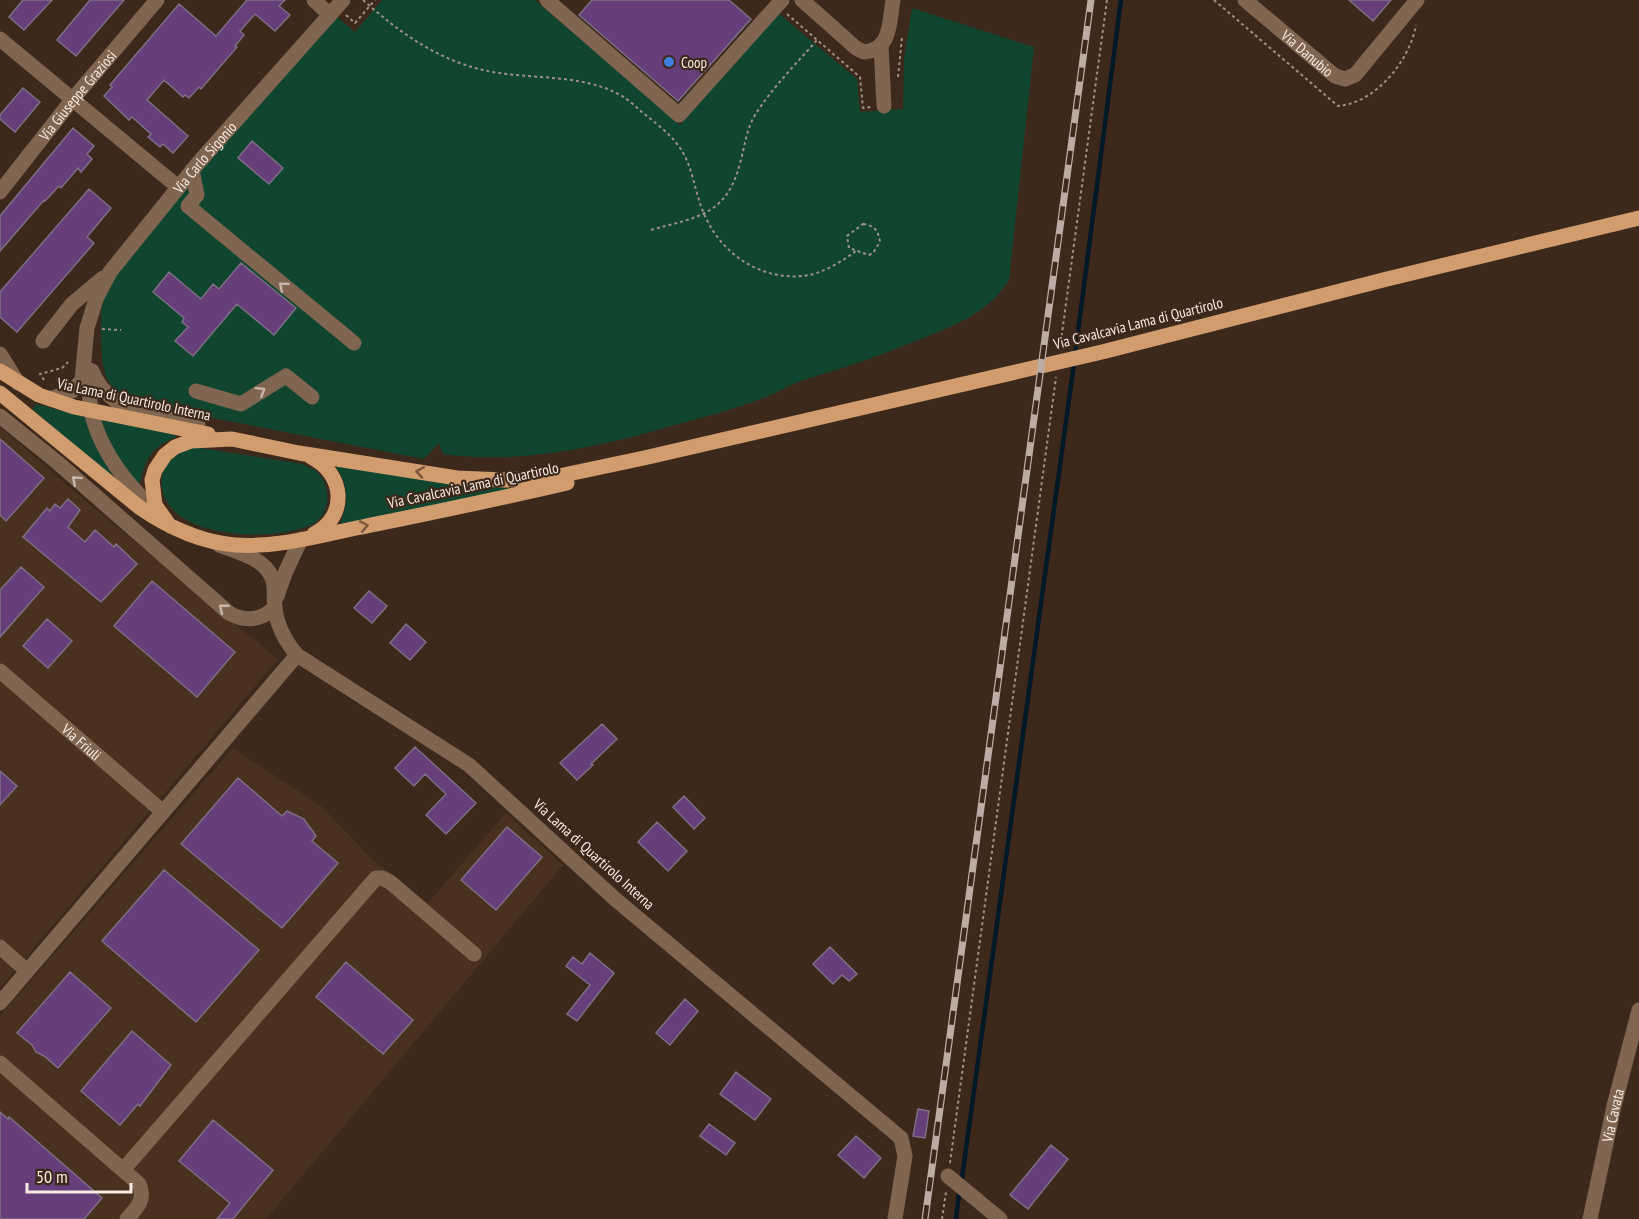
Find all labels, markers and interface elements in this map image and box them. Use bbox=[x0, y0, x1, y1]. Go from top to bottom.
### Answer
street label: Via Danubio bbox=[1277, 25, 1338, 80]
street label: Via Giuseppe Graziosi bbox=[34, 46, 120, 145]
place label: Coop bbox=[681, 53, 707, 72]
marker: Coop bbox=[662, 55, 676, 69]
street label: Via Carlo Sigonio bbox=[168, 117, 240, 198]
one-way arrow bbox=[279, 282, 290, 293]
street label: Via Cavalcavia Lama di Quartirolo bbox=[1050, 293, 1225, 354]
street label: Via Lama di Quartirolo Interna bbox=[54, 373, 213, 425]
one-way arrow bbox=[255, 388, 266, 399]
street label: Via Cavalcavia Lama di Quartirolo bbox=[385, 458, 560, 513]
one-way arrow bbox=[416, 466, 426, 479]
one-way arrow bbox=[73, 476, 83, 487]
one-way arrow bbox=[358, 520, 368, 533]
one-way arrow bbox=[219, 604, 230, 615]
street label: Via Friuli bbox=[57, 719, 105, 764]
street label: Via Lama di Quartirolo Interna bbox=[529, 794, 659, 913]
street label: Via Cavata bbox=[1597, 1087, 1628, 1145]
scale bar bbox=[27, 1156, 130, 1194]
text: 50 m bbox=[36, 1165, 68, 1188]

